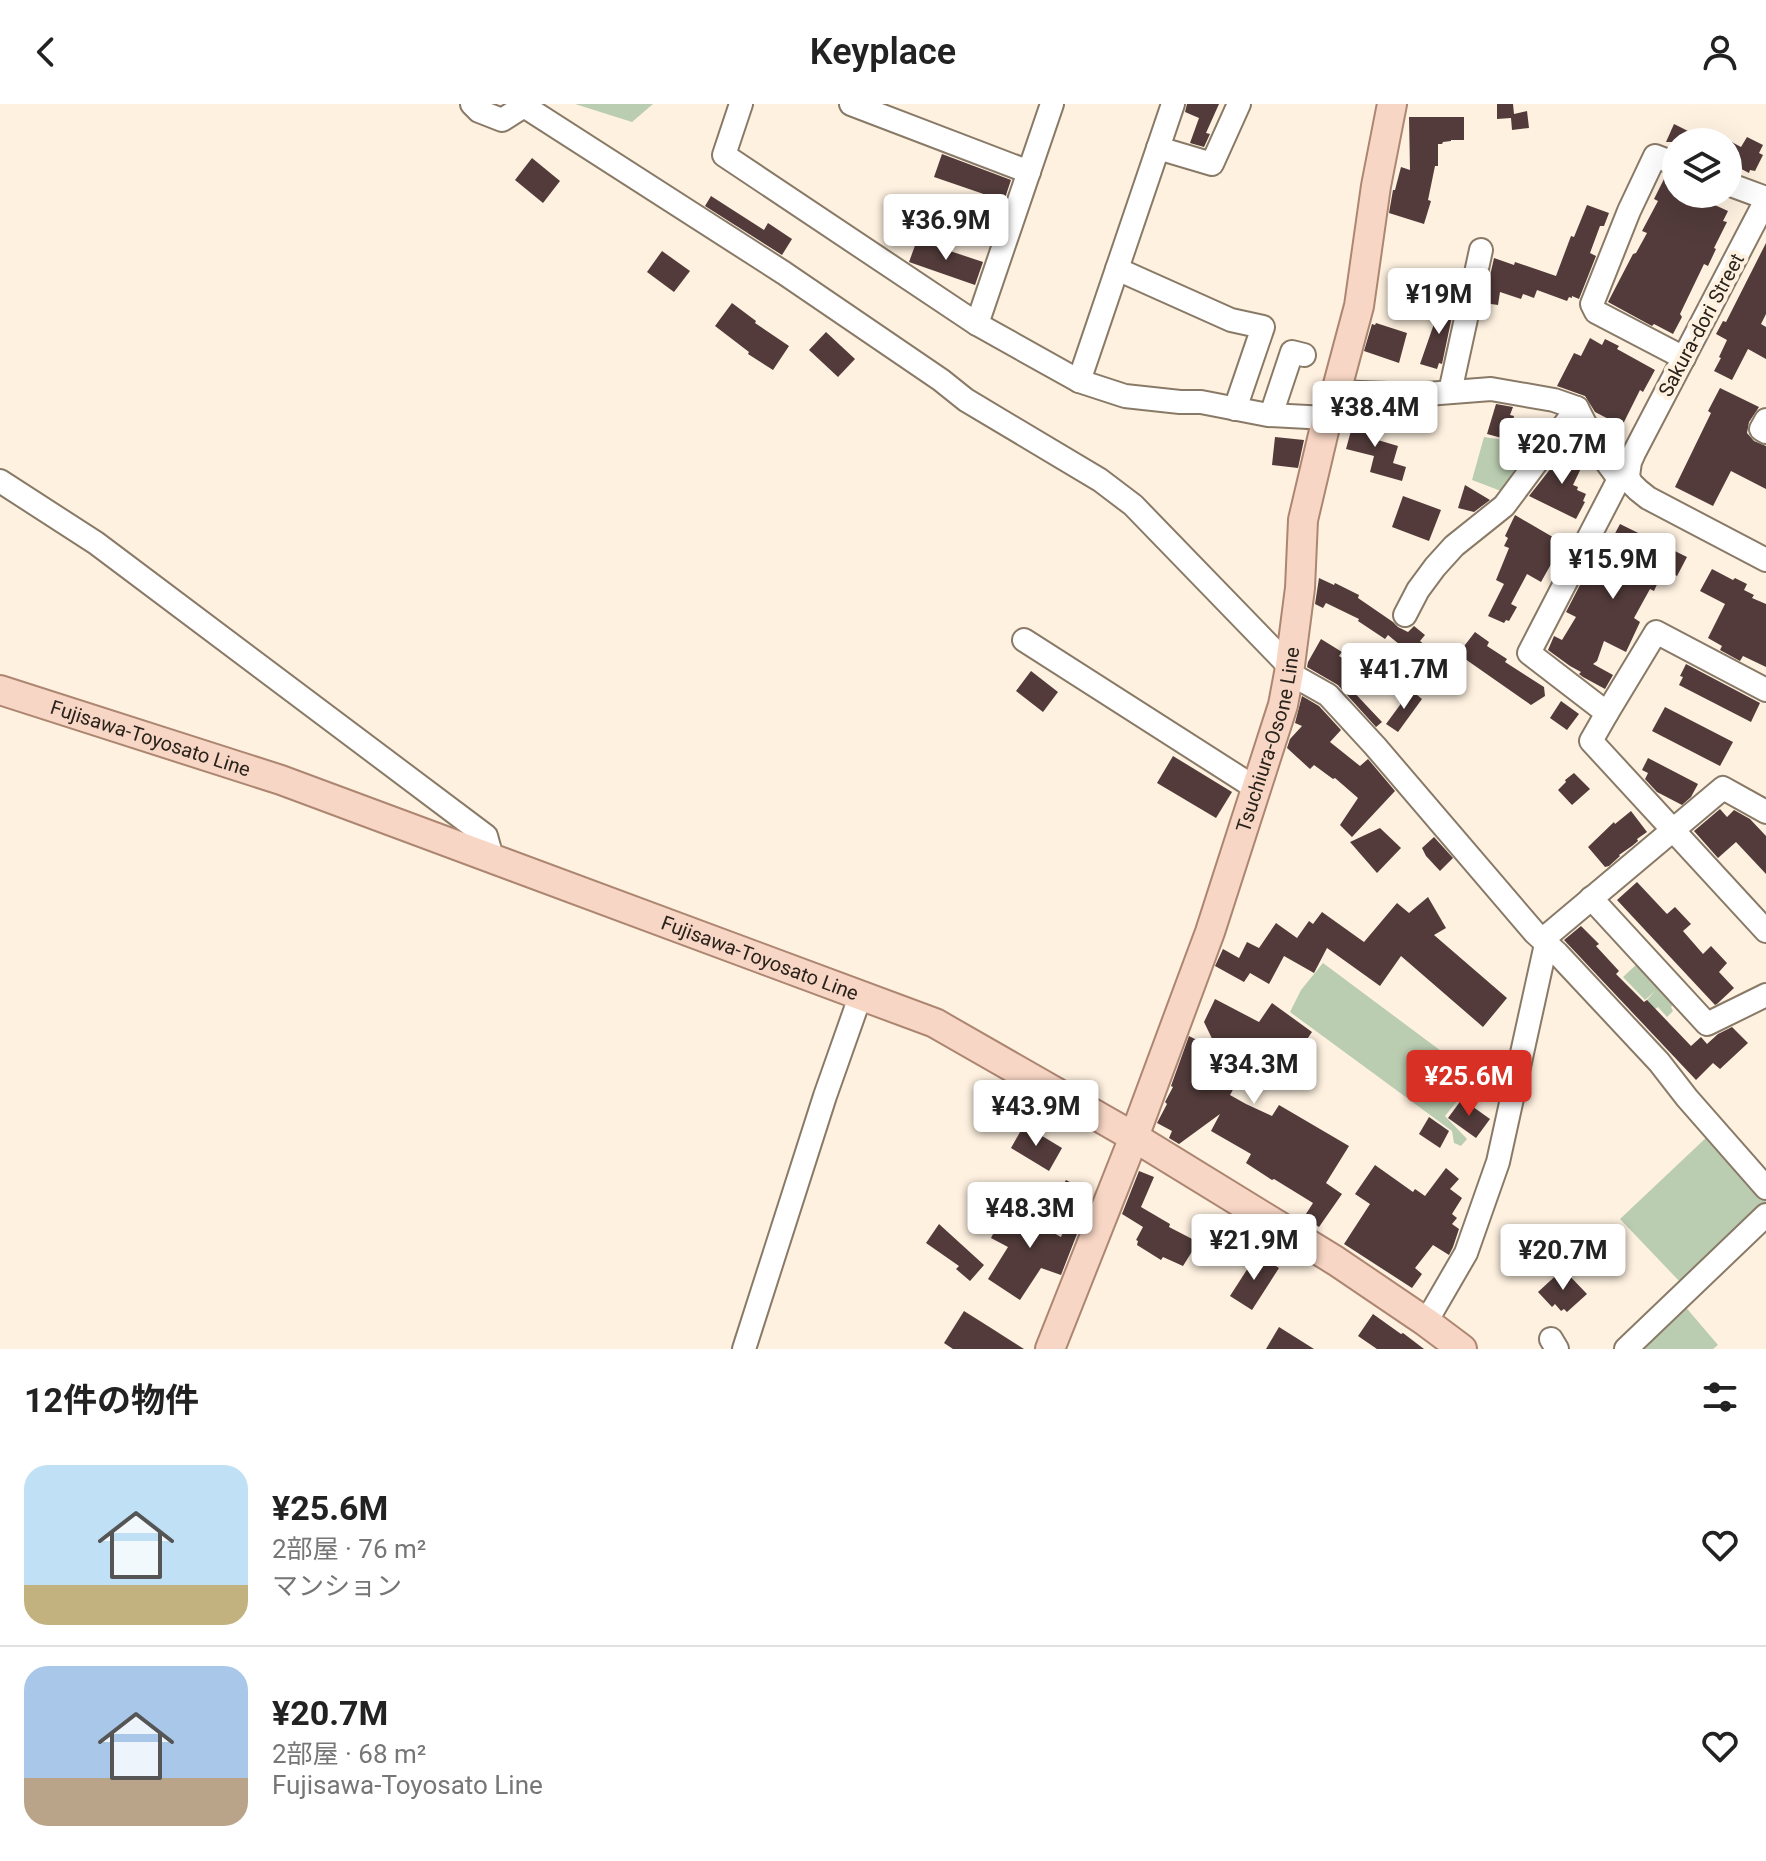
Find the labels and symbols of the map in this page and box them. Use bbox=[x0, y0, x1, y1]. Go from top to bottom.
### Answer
pin: ¥36.9M bbox=[881, 194, 1011, 262]
street label: Sakura-dori Street bbox=[1653, 249, 1749, 401]
pin: ¥19M bbox=[1392, 268, 1486, 336]
pin: ¥38.4M bbox=[1310, 381, 1440, 449]
pin: ¥20.7M bbox=[1497, 418, 1627, 486]
pin: ¥15.9M bbox=[1548, 533, 1678, 601]
pin: ¥41.7M bbox=[1339, 643, 1469, 711]
street label: Tsuchiura-Osone Line bbox=[1231, 645, 1304, 835]
street label: Fujisawa-Toyosato Line bbox=[48, 695, 253, 781]
street label: Fujisawa-Toyosato Line bbox=[658, 910, 862, 1006]
pin: ¥34.3M bbox=[1189, 1038, 1319, 1106]
pin: ¥25.6M bbox=[1404, 1050, 1534, 1118]
pin: ¥43.9M bbox=[971, 1080, 1101, 1148]
pin: ¥48.3M bbox=[965, 1182, 1095, 1250]
pin: ¥21.9M bbox=[1189, 1214, 1319, 1282]
pin: ¥20.7M bbox=[1498, 1224, 1628, 1292]

